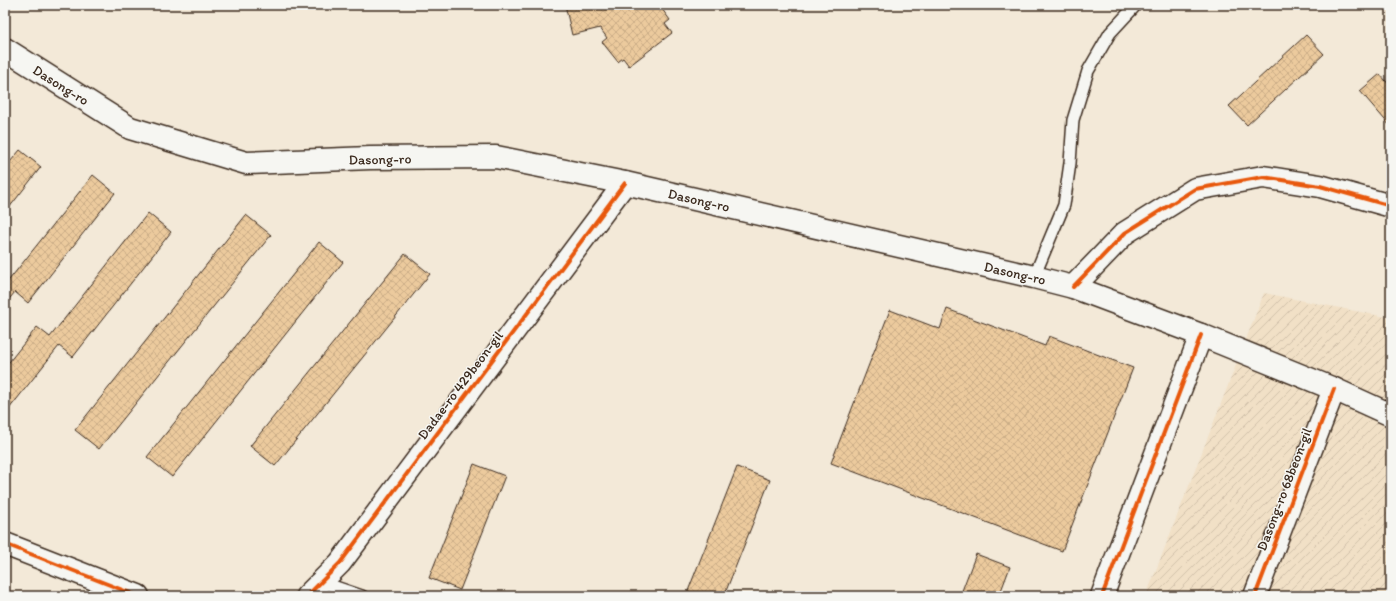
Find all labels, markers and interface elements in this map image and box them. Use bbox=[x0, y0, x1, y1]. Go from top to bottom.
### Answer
street label: Dasong-ro bbox=[30, 62, 92, 109]
street label: Dasong-ro bbox=[348, 150, 412, 169]
street label: Dasong-ro bbox=[666, 185, 731, 216]
street label: Dasong-ro bbox=[982, 258, 1047, 289]
street label: Dadae-ro 429beon-gil bbox=[414, 328, 507, 443]
street label: Dasong-ro 68beon-gil bbox=[1253, 425, 1316, 553]

